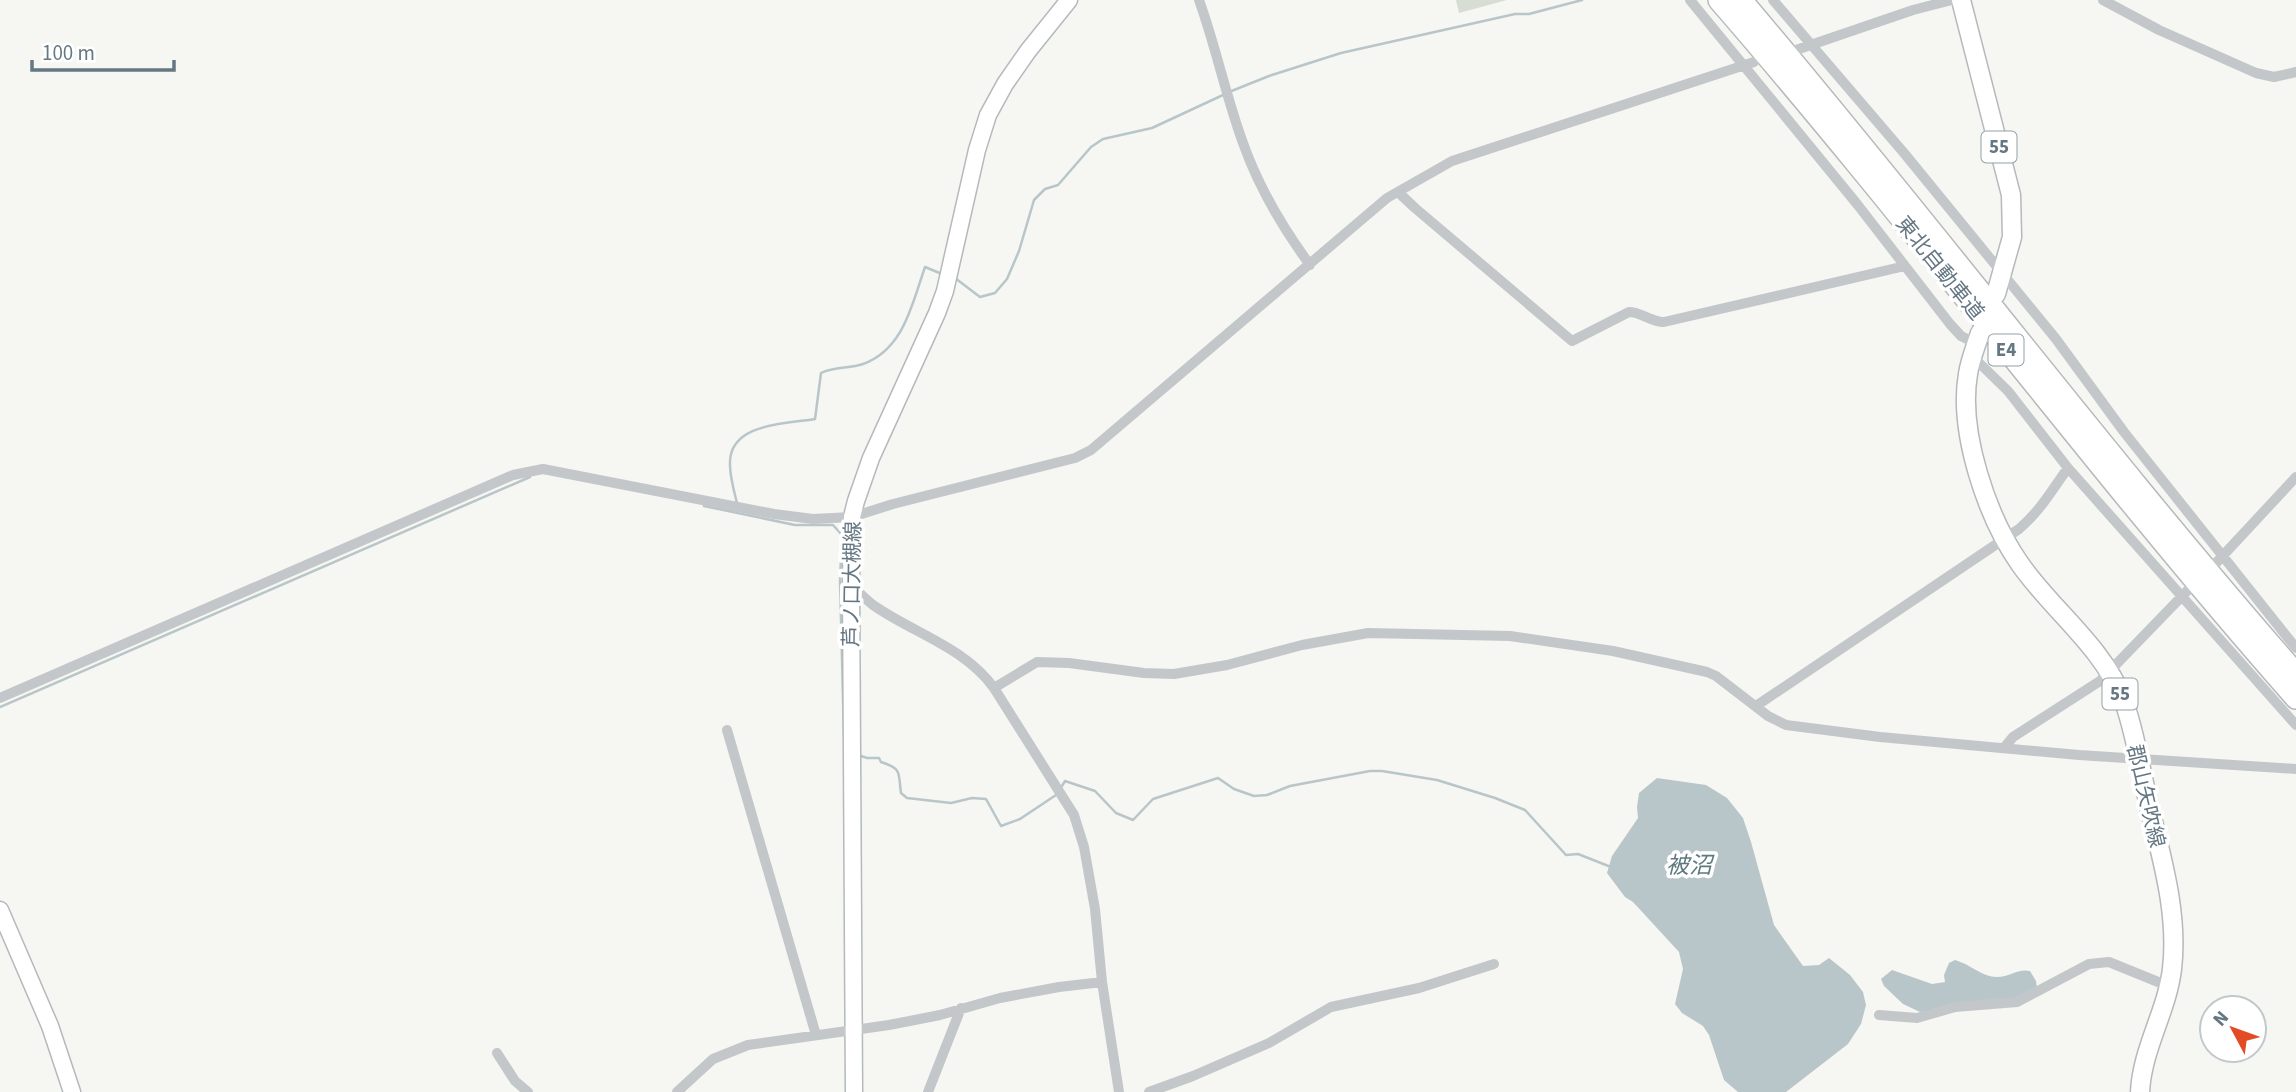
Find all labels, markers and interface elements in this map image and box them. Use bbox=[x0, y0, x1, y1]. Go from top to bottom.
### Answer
scale bar bbox=[32, 28, 173, 72]
text: 100 m bbox=[42, 38, 95, 68]
road number: 55 bbox=[1982, 132, 2016, 162]
street label: 東北自動車道 bbox=[1889, 210, 1991, 326]
road number: E4 bbox=[1988, 334, 2024, 366]
street label: 芦ノ口大槻線 bbox=[836, 521, 868, 647]
road number: 55 bbox=[2102, 678, 2138, 709]
street label: 郡山矢吹線 bbox=[2120, 741, 2172, 851]
water label: 被沼 bbox=[1666, 849, 1715, 882]
north arrow bbox=[2198, 994, 2268, 1064]
text: N bbox=[2207, 1005, 2236, 1032]

